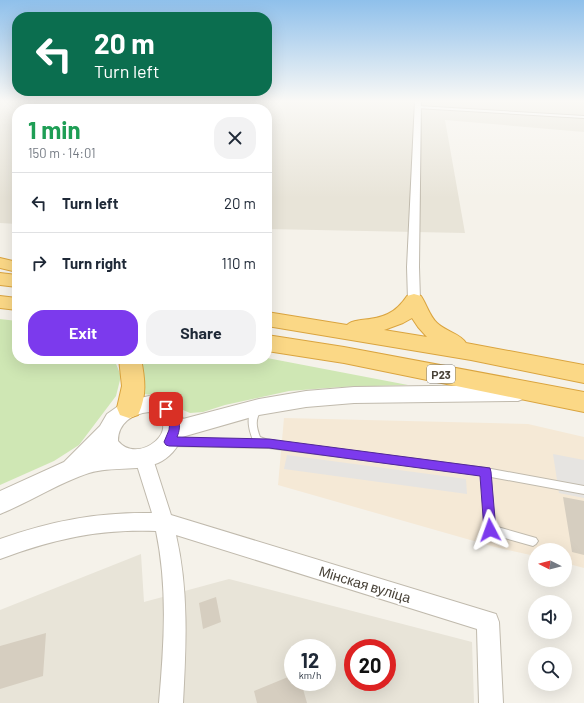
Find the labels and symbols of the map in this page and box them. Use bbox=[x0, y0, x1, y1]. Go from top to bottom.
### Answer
road number: Р23 bbox=[427, 365, 455, 383]
pin bbox=[149, 392, 183, 426]
position arrow bbox=[469, 509, 511, 551]
north arrow bbox=[528, 543, 572, 587]
street label: Мінская вуліца bbox=[317, 562, 413, 606]
speed limit sign: 20 bbox=[344, 639, 396, 691]

